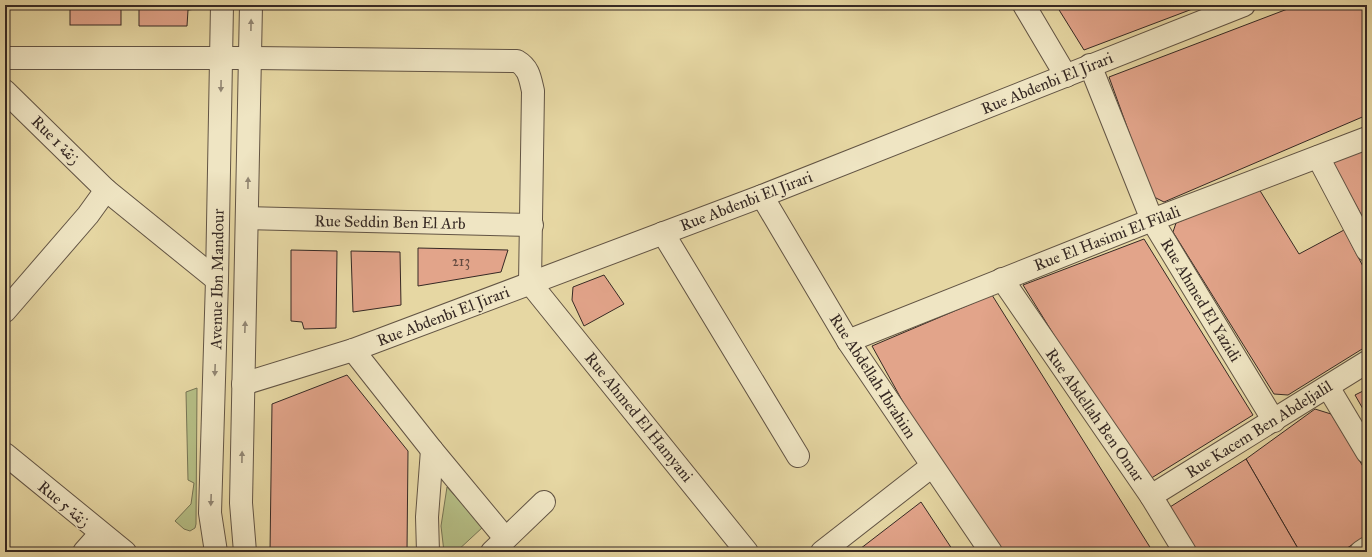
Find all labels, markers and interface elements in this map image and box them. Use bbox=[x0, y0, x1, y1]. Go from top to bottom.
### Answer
one-way arrow bbox=[247, 19, 254, 31]
street label: Rue Abdenbi El Jirari bbox=[978, 48, 1117, 119]
one-way arrow bbox=[218, 80, 224, 93]
street label: Rue 1 زنقة bbox=[28, 112, 84, 168]
street label: Rue Abdenbi El Jirari bbox=[677, 167, 816, 236]
one-way arrow bbox=[245, 176, 251, 189]
street label: Rue El Hasimi El Filali bbox=[1031, 201, 1183, 275]
street label: Avenue Ibn Mandour bbox=[206, 208, 228, 351]
street label: Rue Seddin Ben El Arb bbox=[314, 211, 466, 233]
street label: Rue Ahmed El Yazidi bbox=[1157, 235, 1246, 366]
house number: 213 bbox=[452, 253, 470, 270]
street label: Rue Abdenbi El Jirari bbox=[374, 282, 513, 351]
street label: Rue Abdellah Ibrahim bbox=[826, 310, 921, 442]
one-way arrow bbox=[241, 321, 248, 333]
street label: Rue Abdellah Ben Omar bbox=[1042, 345, 1148, 485]
street label: Rue Ahmed El Hamyani bbox=[581, 348, 697, 486]
one-way arrow bbox=[211, 364, 218, 376]
street label: Rue Kacem Ben Abdeljalil bbox=[1182, 376, 1336, 482]
one-way arrow bbox=[239, 450, 245, 463]
street label: Rue 5 زنقة bbox=[34, 477, 94, 531]
one-way arrow bbox=[207, 494, 214, 506]

